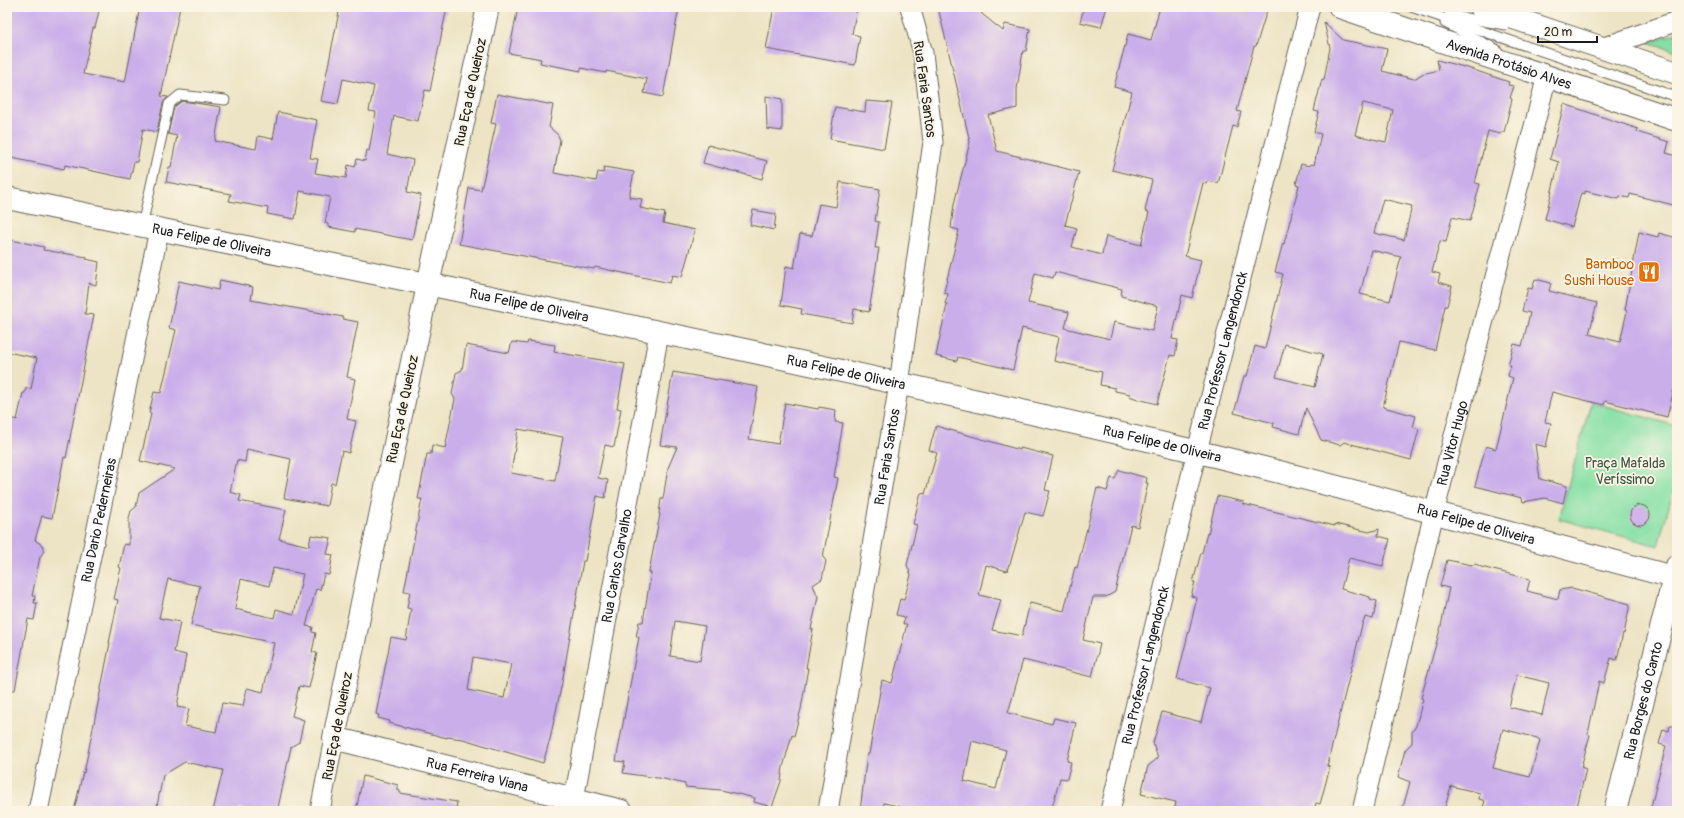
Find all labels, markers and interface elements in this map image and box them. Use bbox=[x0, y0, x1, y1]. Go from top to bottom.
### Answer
scale bar bbox=[1538, 18, 1597, 44]
text: 20 m bbox=[1544, 25, 1573, 40]
street label: Avenida Protásio Alves bbox=[1444, 35, 1574, 93]
street label: Rua Eça de Queiroz bbox=[451, 36, 490, 148]
street label: Rua Faria Santos bbox=[909, 40, 940, 139]
street label: Rua Felipe de Oliveira bbox=[150, 220, 273, 261]
place label: Bamboo Sushi House bbox=[1564, 256, 1634, 289]
restaurant icon: Bamboo Sushi House bbox=[1636, 259, 1662, 285]
street label: Rua Professor Langendonck bbox=[1195, 270, 1251, 432]
street label: Rua Felipe de Oliveira bbox=[468, 285, 590, 326]
street label: Rua Felipe de Oliveira bbox=[785, 351, 907, 394]
street label: Rua Eça de Queiroz bbox=[383, 353, 422, 465]
street label: Rua Vitor Hugo bbox=[1433, 398, 1472, 487]
street label: Rua Faria Santos bbox=[871, 407, 904, 506]
street label: Rua Felipe de Oliveira bbox=[1101, 422, 1223, 466]
park label: Praça Mafalda Veríssimo bbox=[1585, 455, 1665, 488]
street label: Rua Dario Pederneiras bbox=[78, 456, 120, 584]
street label: Rua Felipe de Oliveira bbox=[1415, 500, 1537, 549]
street label: Rua Carlos Carvalho bbox=[598, 507, 636, 624]
street label: Rua Professor Langendonck bbox=[1118, 584, 1173, 746]
street label: Rua Borges do Canto bbox=[1620, 639, 1667, 762]
street label: Rua Eça de Queiroz bbox=[319, 670, 356, 782]
street label: Rua Ferreira Viana bbox=[424, 754, 530, 796]

